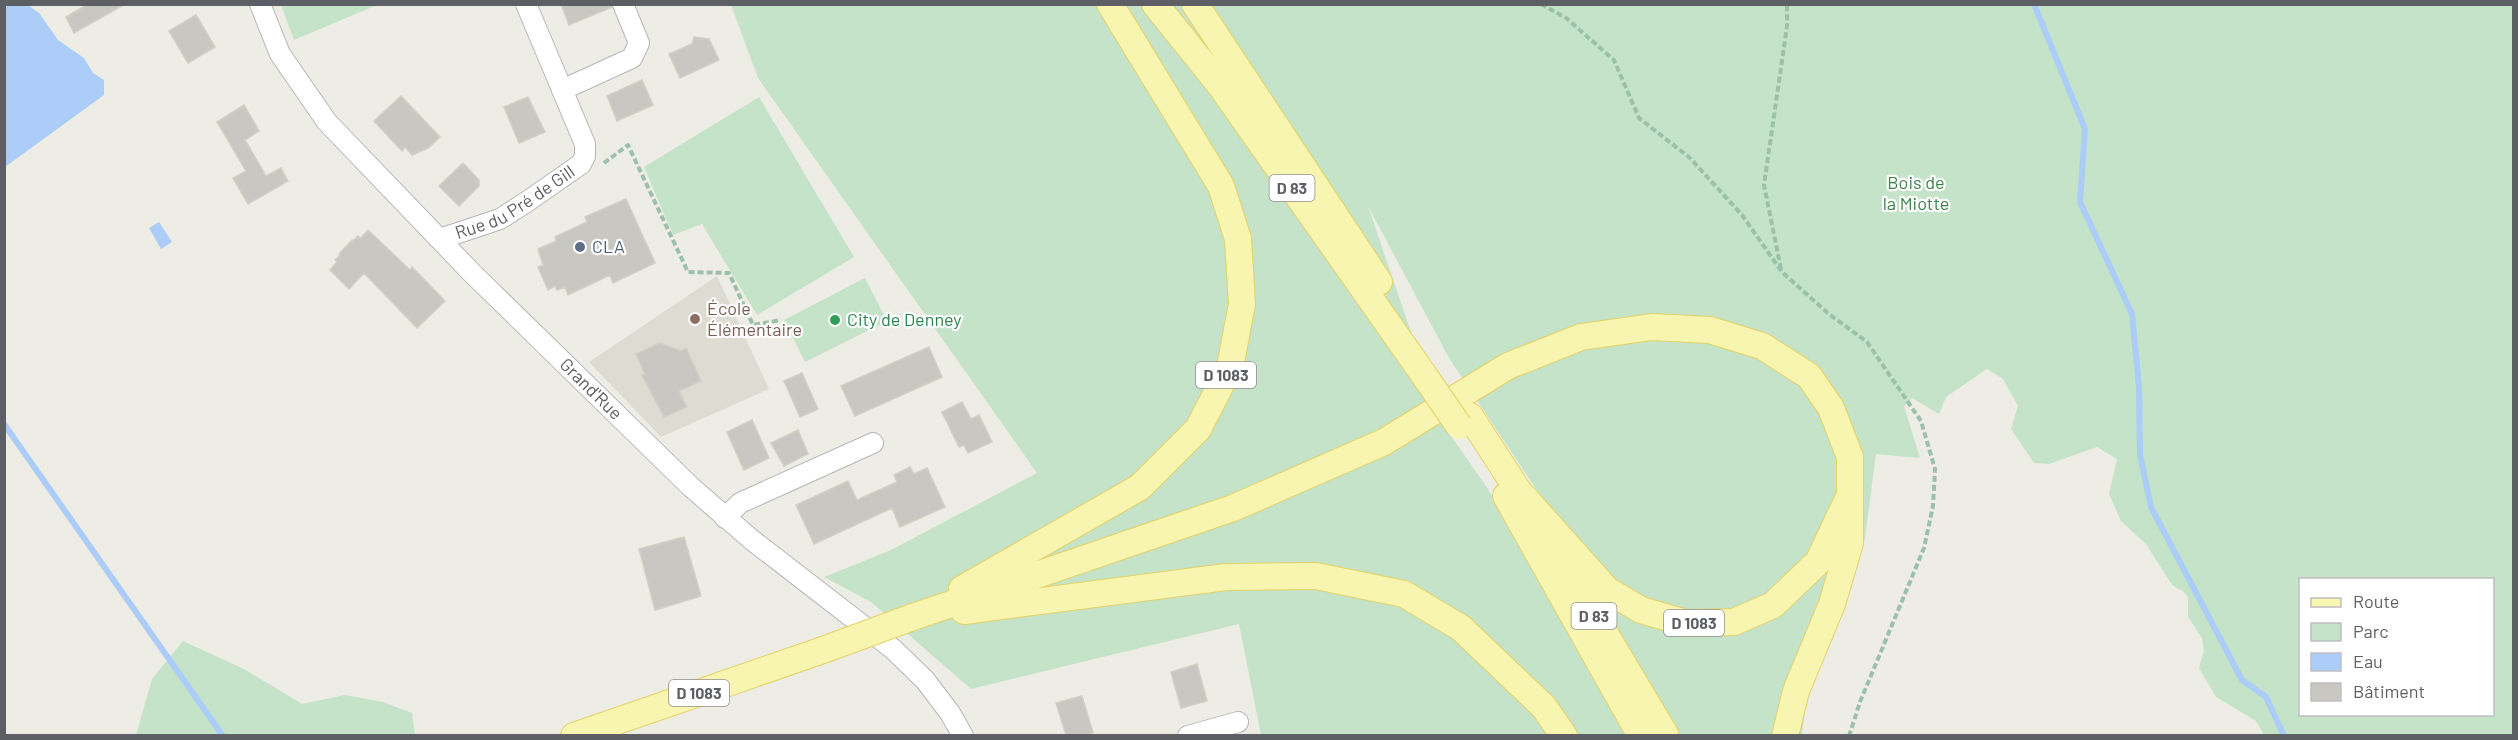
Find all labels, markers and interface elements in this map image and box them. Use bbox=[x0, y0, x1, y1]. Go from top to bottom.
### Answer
street label: Rue du Pré de Gill bbox=[452, 160, 578, 243]
park label: Bois de la Miotte bbox=[1883, 171, 1949, 214]
road number: D 83 bbox=[1270, 175, 1314, 201]
place label: CLA bbox=[592, 235, 625, 257]
marker: CLA bbox=[573, 240, 587, 254]
place label: École Élémentaire bbox=[707, 297, 802, 340]
place label: City de Denney bbox=[847, 308, 962, 330]
marker: École Élémentaire bbox=[688, 312, 702, 326]
marker: City de Denney bbox=[828, 313, 842, 327]
street label: Grand'Rue bbox=[556, 353, 627, 424]
road number: D 1083 bbox=[1196, 362, 1256, 388]
legend bbox=[2299, 578, 2494, 716]
text: Route bbox=[2353, 590, 2399, 612]
road number: D 83 bbox=[1572, 603, 1616, 629]
road number: D 1083 bbox=[1664, 610, 1724, 636]
text: Parc bbox=[2353, 620, 2389, 642]
text: Eau bbox=[2353, 650, 2383, 672]
road number: D 1083 bbox=[669, 680, 729, 706]
text: Bâtiment bbox=[2353, 680, 2425, 702]

